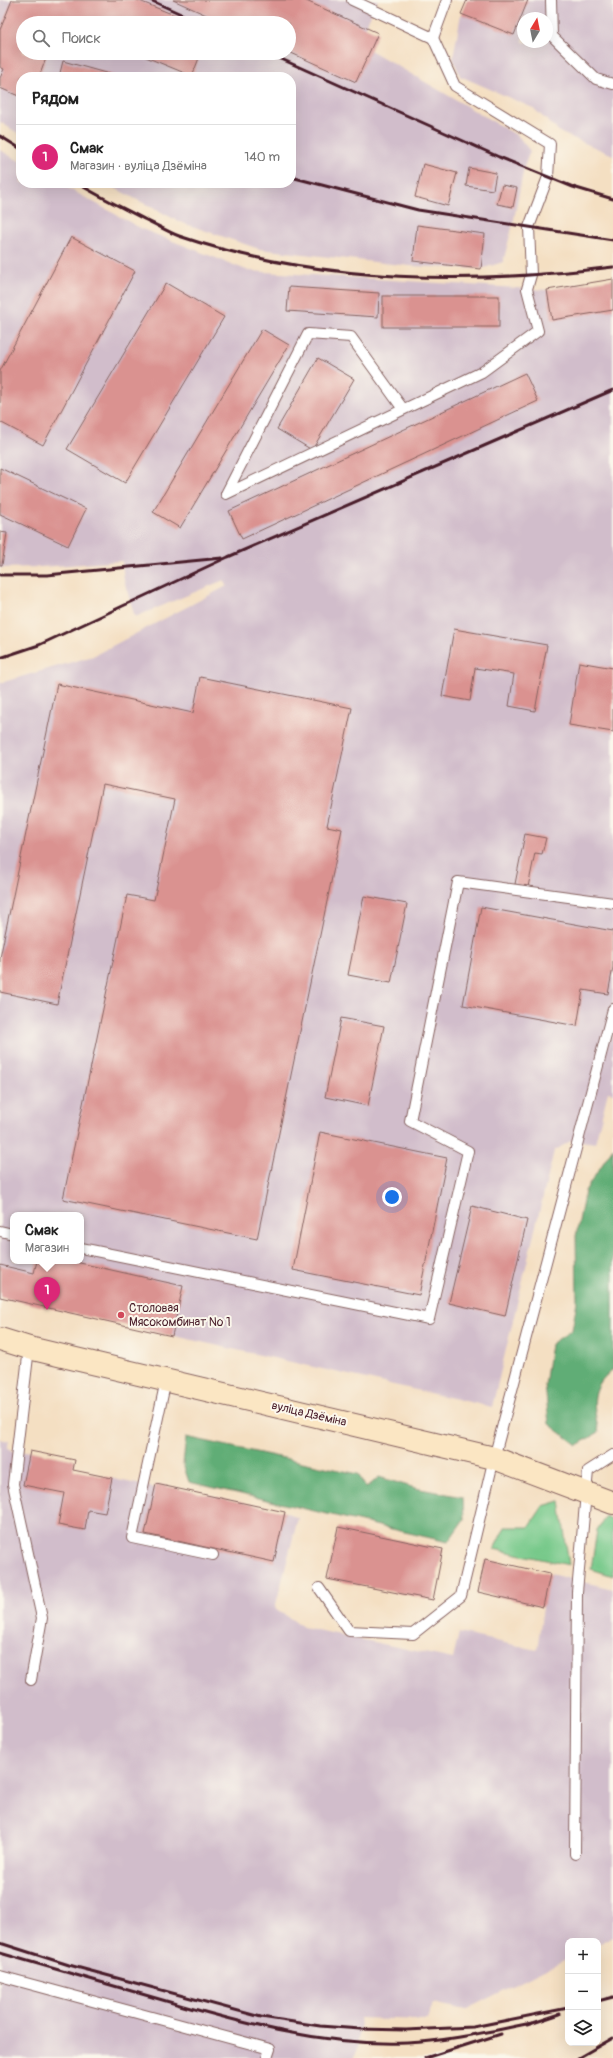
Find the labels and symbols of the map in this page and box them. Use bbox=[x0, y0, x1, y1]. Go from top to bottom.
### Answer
north arrow bbox=[517, 12, 553, 48]
your location bbox=[382, 1187, 402, 1207]
pin: 1 bbox=[34, 1277, 60, 1310]
place label: Столовая Мясокомбинат № 1 bbox=[129, 1301, 231, 1330]
marker: Столовая Мясокомбинат № 1 bbox=[116, 1310, 126, 1320]
street label: вуліца Дзёміна bbox=[270, 1398, 348, 1430]

